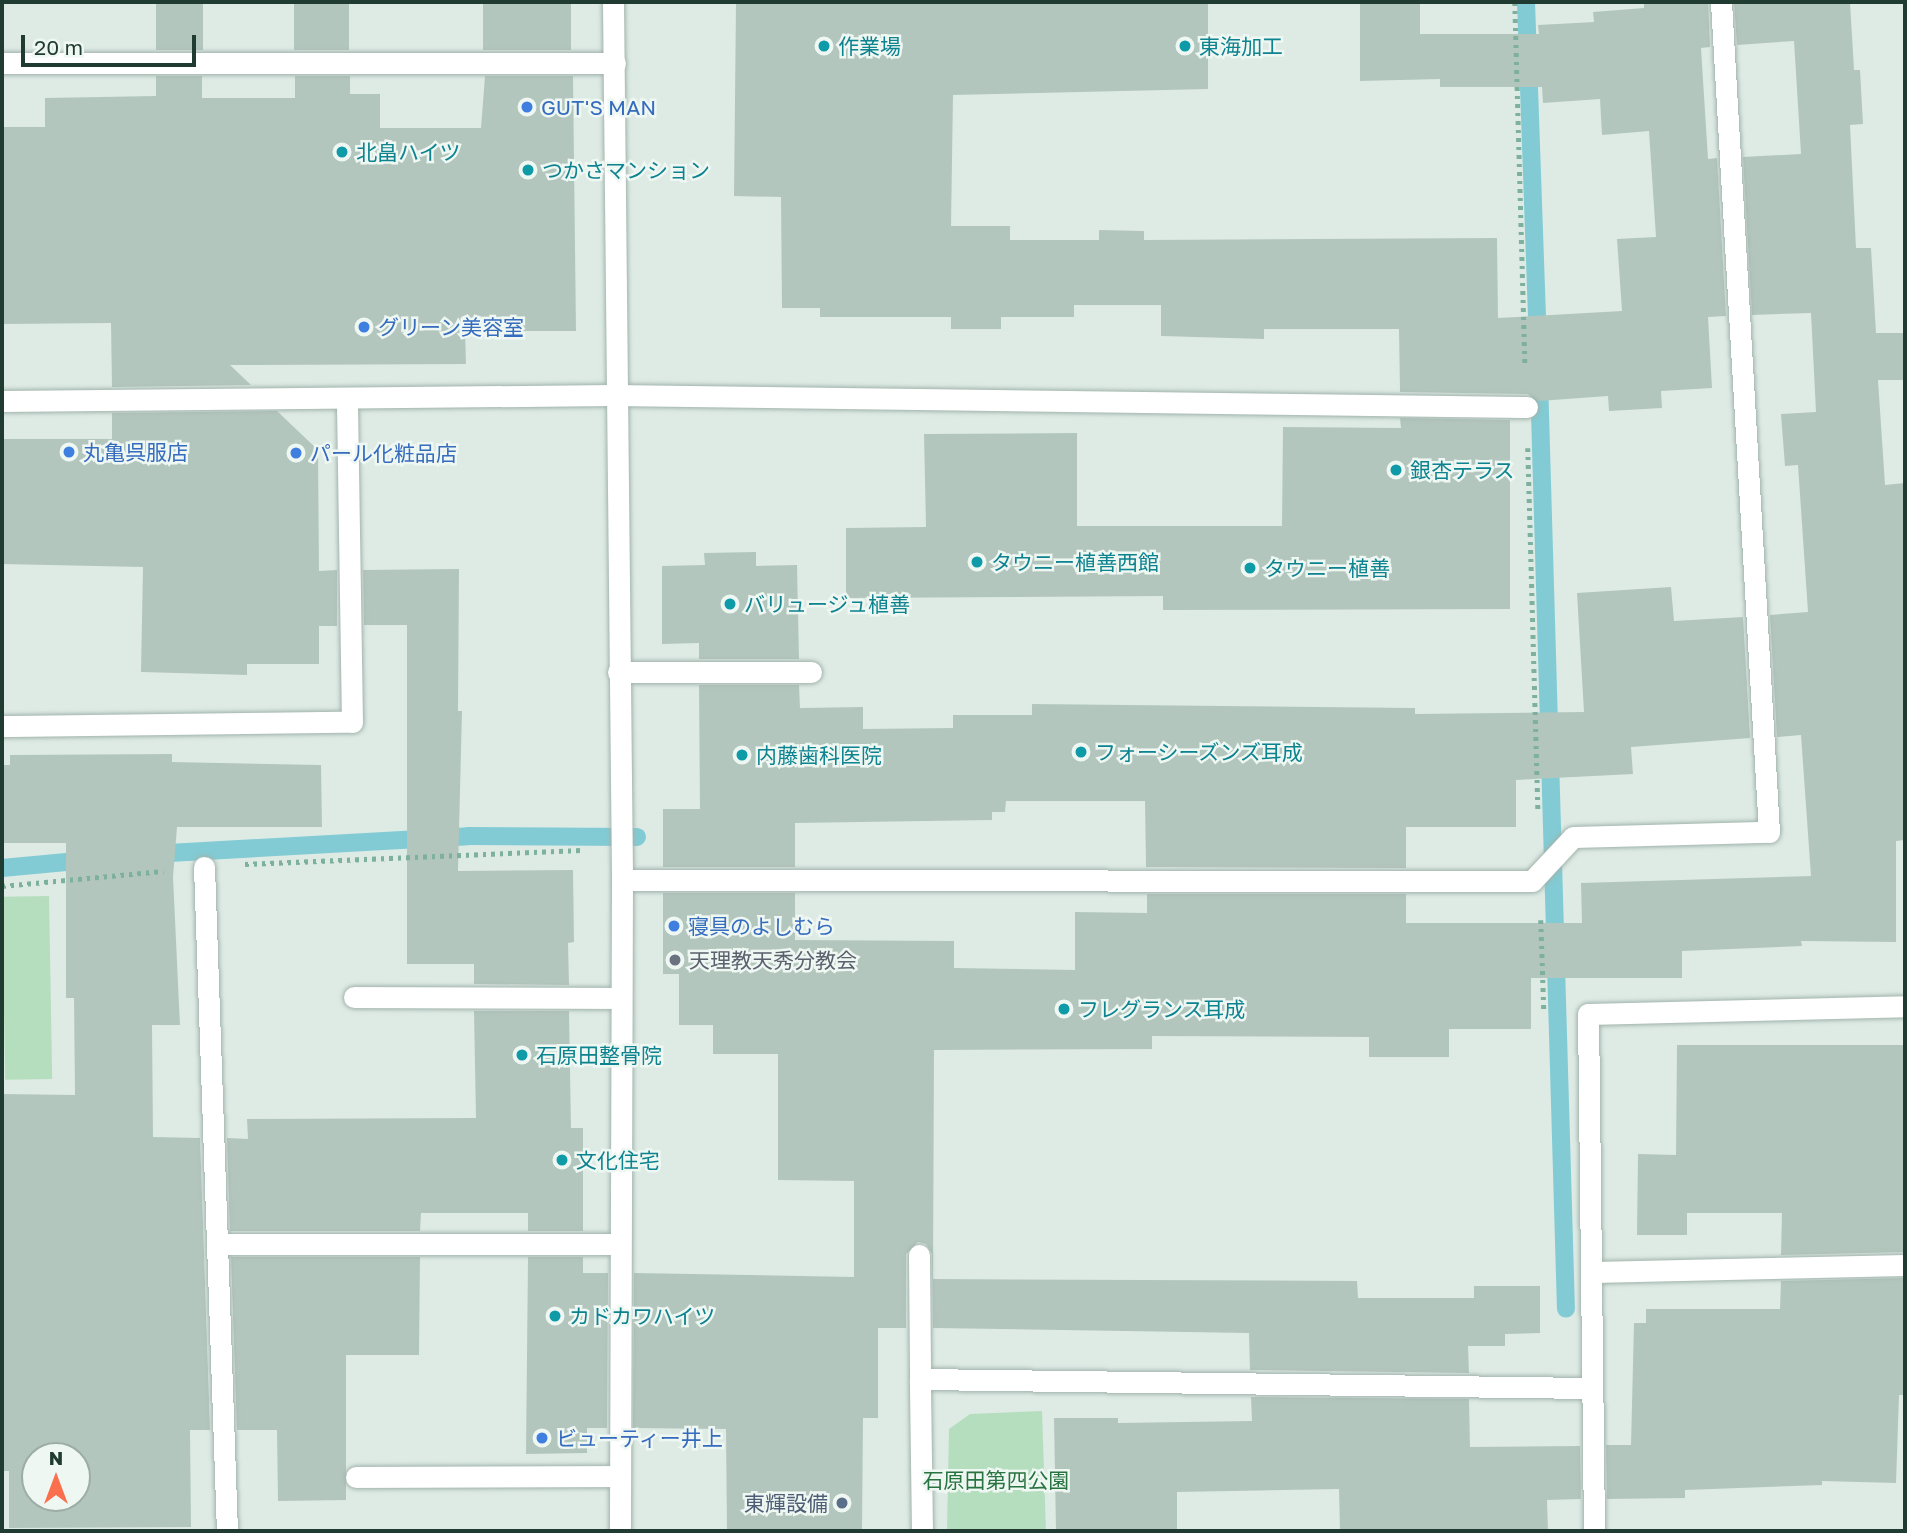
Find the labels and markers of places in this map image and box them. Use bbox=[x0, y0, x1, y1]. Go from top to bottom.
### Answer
place label: 作業場 bbox=[838, 33, 901, 59]
place label: 東海加工 bbox=[1199, 33, 1283, 59]
marker: 作業場 bbox=[816, 38, 832, 54]
marker: 東海加工 bbox=[1177, 38, 1193, 54]
place label: GUT'S MAN bbox=[541, 94, 656, 120]
marker: GUT'S MAN bbox=[519, 99, 535, 115]
place label: 北畠ハイツ bbox=[356, 139, 461, 165]
marker: 北畠ハイツ bbox=[334, 144, 350, 160]
place label: つかさマンション bbox=[542, 157, 710, 183]
marker: つかさマンション bbox=[520, 162, 536, 178]
place label: グリーン美容室 bbox=[378, 314, 525, 340]
marker: グリーン美容室 bbox=[356, 319, 372, 335]
place label: 丸亀呉服店 bbox=[83, 439, 188, 465]
place label: パール化粧品店 bbox=[310, 440, 457, 466]
marker: 丸亀呉服店 bbox=[61, 444, 77, 460]
marker: パール化粧品店 bbox=[288, 445, 304, 461]
place label: 銀杏テラス bbox=[1410, 457, 1515, 483]
marker: 銀杏テラス bbox=[1388, 462, 1404, 478]
place label: タウニー植善西館 bbox=[991, 549, 1159, 575]
marker: タウニー植善西館 bbox=[969, 554, 985, 570]
place label: タウニー植善 bbox=[1264, 555, 1390, 581]
marker: タウニー植善 bbox=[1242, 560, 1258, 576]
place label: バリュージュ植善 bbox=[744, 591, 912, 617]
marker: バリュージュ植善 bbox=[722, 596, 738, 612]
place label: フォーシーズンズ耳成 bbox=[1095, 739, 1305, 765]
place label: 内藤歯科医院 bbox=[756, 742, 882, 768]
marker: フォーシーズンズ耳成 bbox=[1073, 744, 1089, 760]
marker: 内藤歯科医院 bbox=[734, 747, 750, 763]
place label: 寝具のよしむら bbox=[688, 913, 835, 939]
marker: 寝具のよしむら bbox=[666, 918, 682, 934]
place label: 天理教天秀分教会 bbox=[689, 947, 857, 973]
marker: 天理教天秀分教会 bbox=[667, 952, 683, 968]
place label: フレグランス耳成 bbox=[1078, 996, 1246, 1022]
marker: フレグランス耳成 bbox=[1056, 1001, 1072, 1017]
place label: 石原田整骨院 bbox=[536, 1042, 662, 1068]
marker: 石原田整骨院 bbox=[514, 1047, 530, 1063]
place label: 文化住宅 bbox=[576, 1147, 660, 1173]
marker: 文化住宅 bbox=[554, 1152, 570, 1168]
place label: カドカワハイツ bbox=[569, 1303, 716, 1329]
marker: カドカワハイツ bbox=[547, 1308, 563, 1324]
place label: ビューティー井上 bbox=[556, 1425, 724, 1451]
marker: ビューティー井上 bbox=[534, 1430, 550, 1446]
place label: 東輝設備 bbox=[744, 1490, 828, 1516]
marker: 東輝設備 bbox=[834, 1495, 850, 1511]

